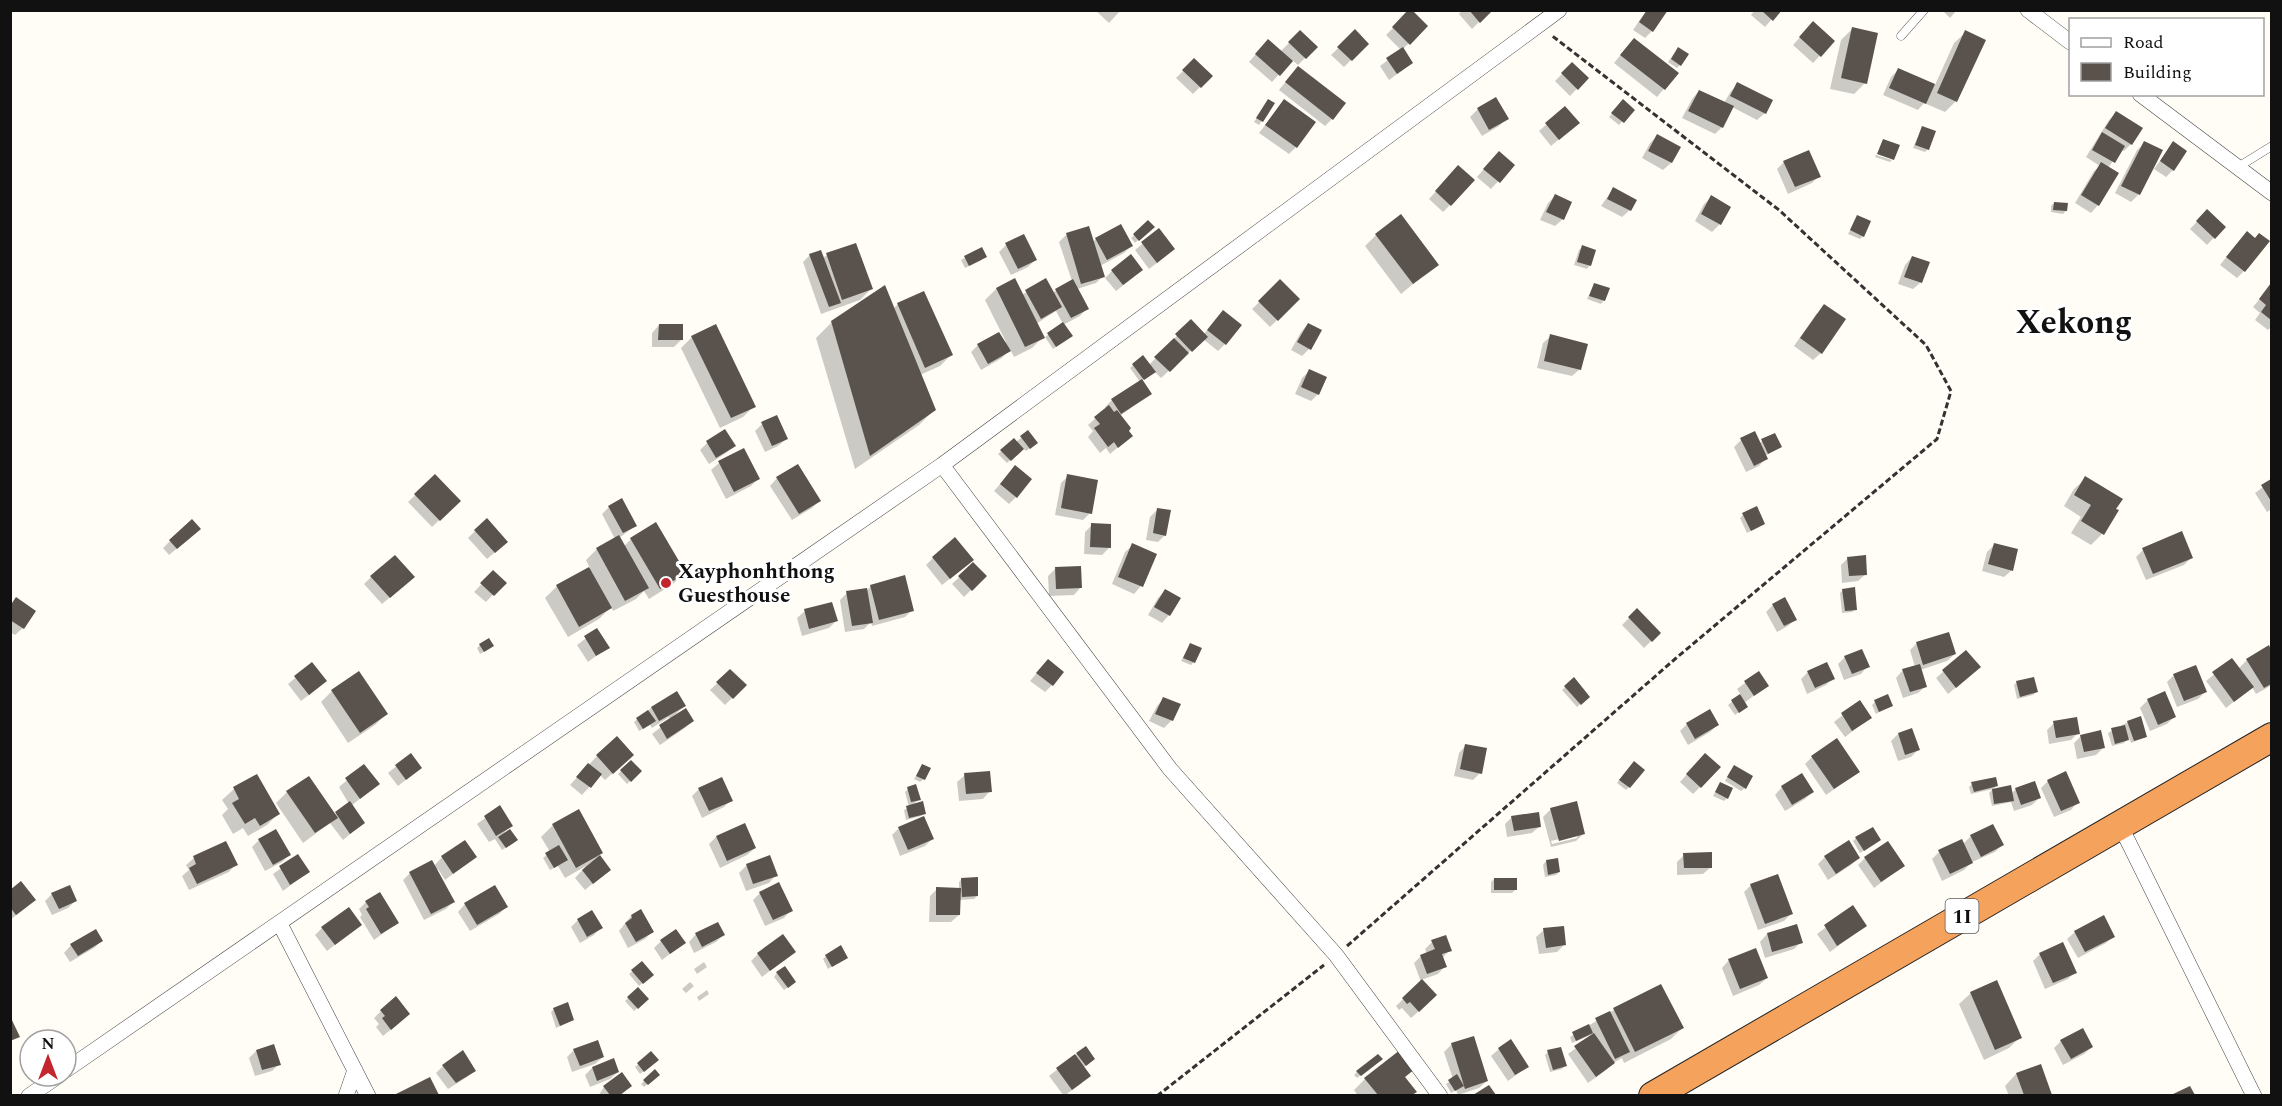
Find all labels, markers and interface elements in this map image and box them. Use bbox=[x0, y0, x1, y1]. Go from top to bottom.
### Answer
legend bbox=[2069, 18, 2264, 96]
text: Road bbox=[2123, 29, 2164, 56]
text: Building bbox=[2123, 59, 2192, 86]
district label: Xekong bbox=[2016, 298, 2132, 348]
place label: Xayphonhthong Guesthouse bbox=[678, 556, 835, 612]
marker: Xayphonhthong Guesthouse bbox=[659, 576, 673, 590]
road number: 1I bbox=[1946, 899, 1978, 933]
north arrow bbox=[18, 1028, 78, 1088]
text: N bbox=[41, 1032, 55, 1056]

